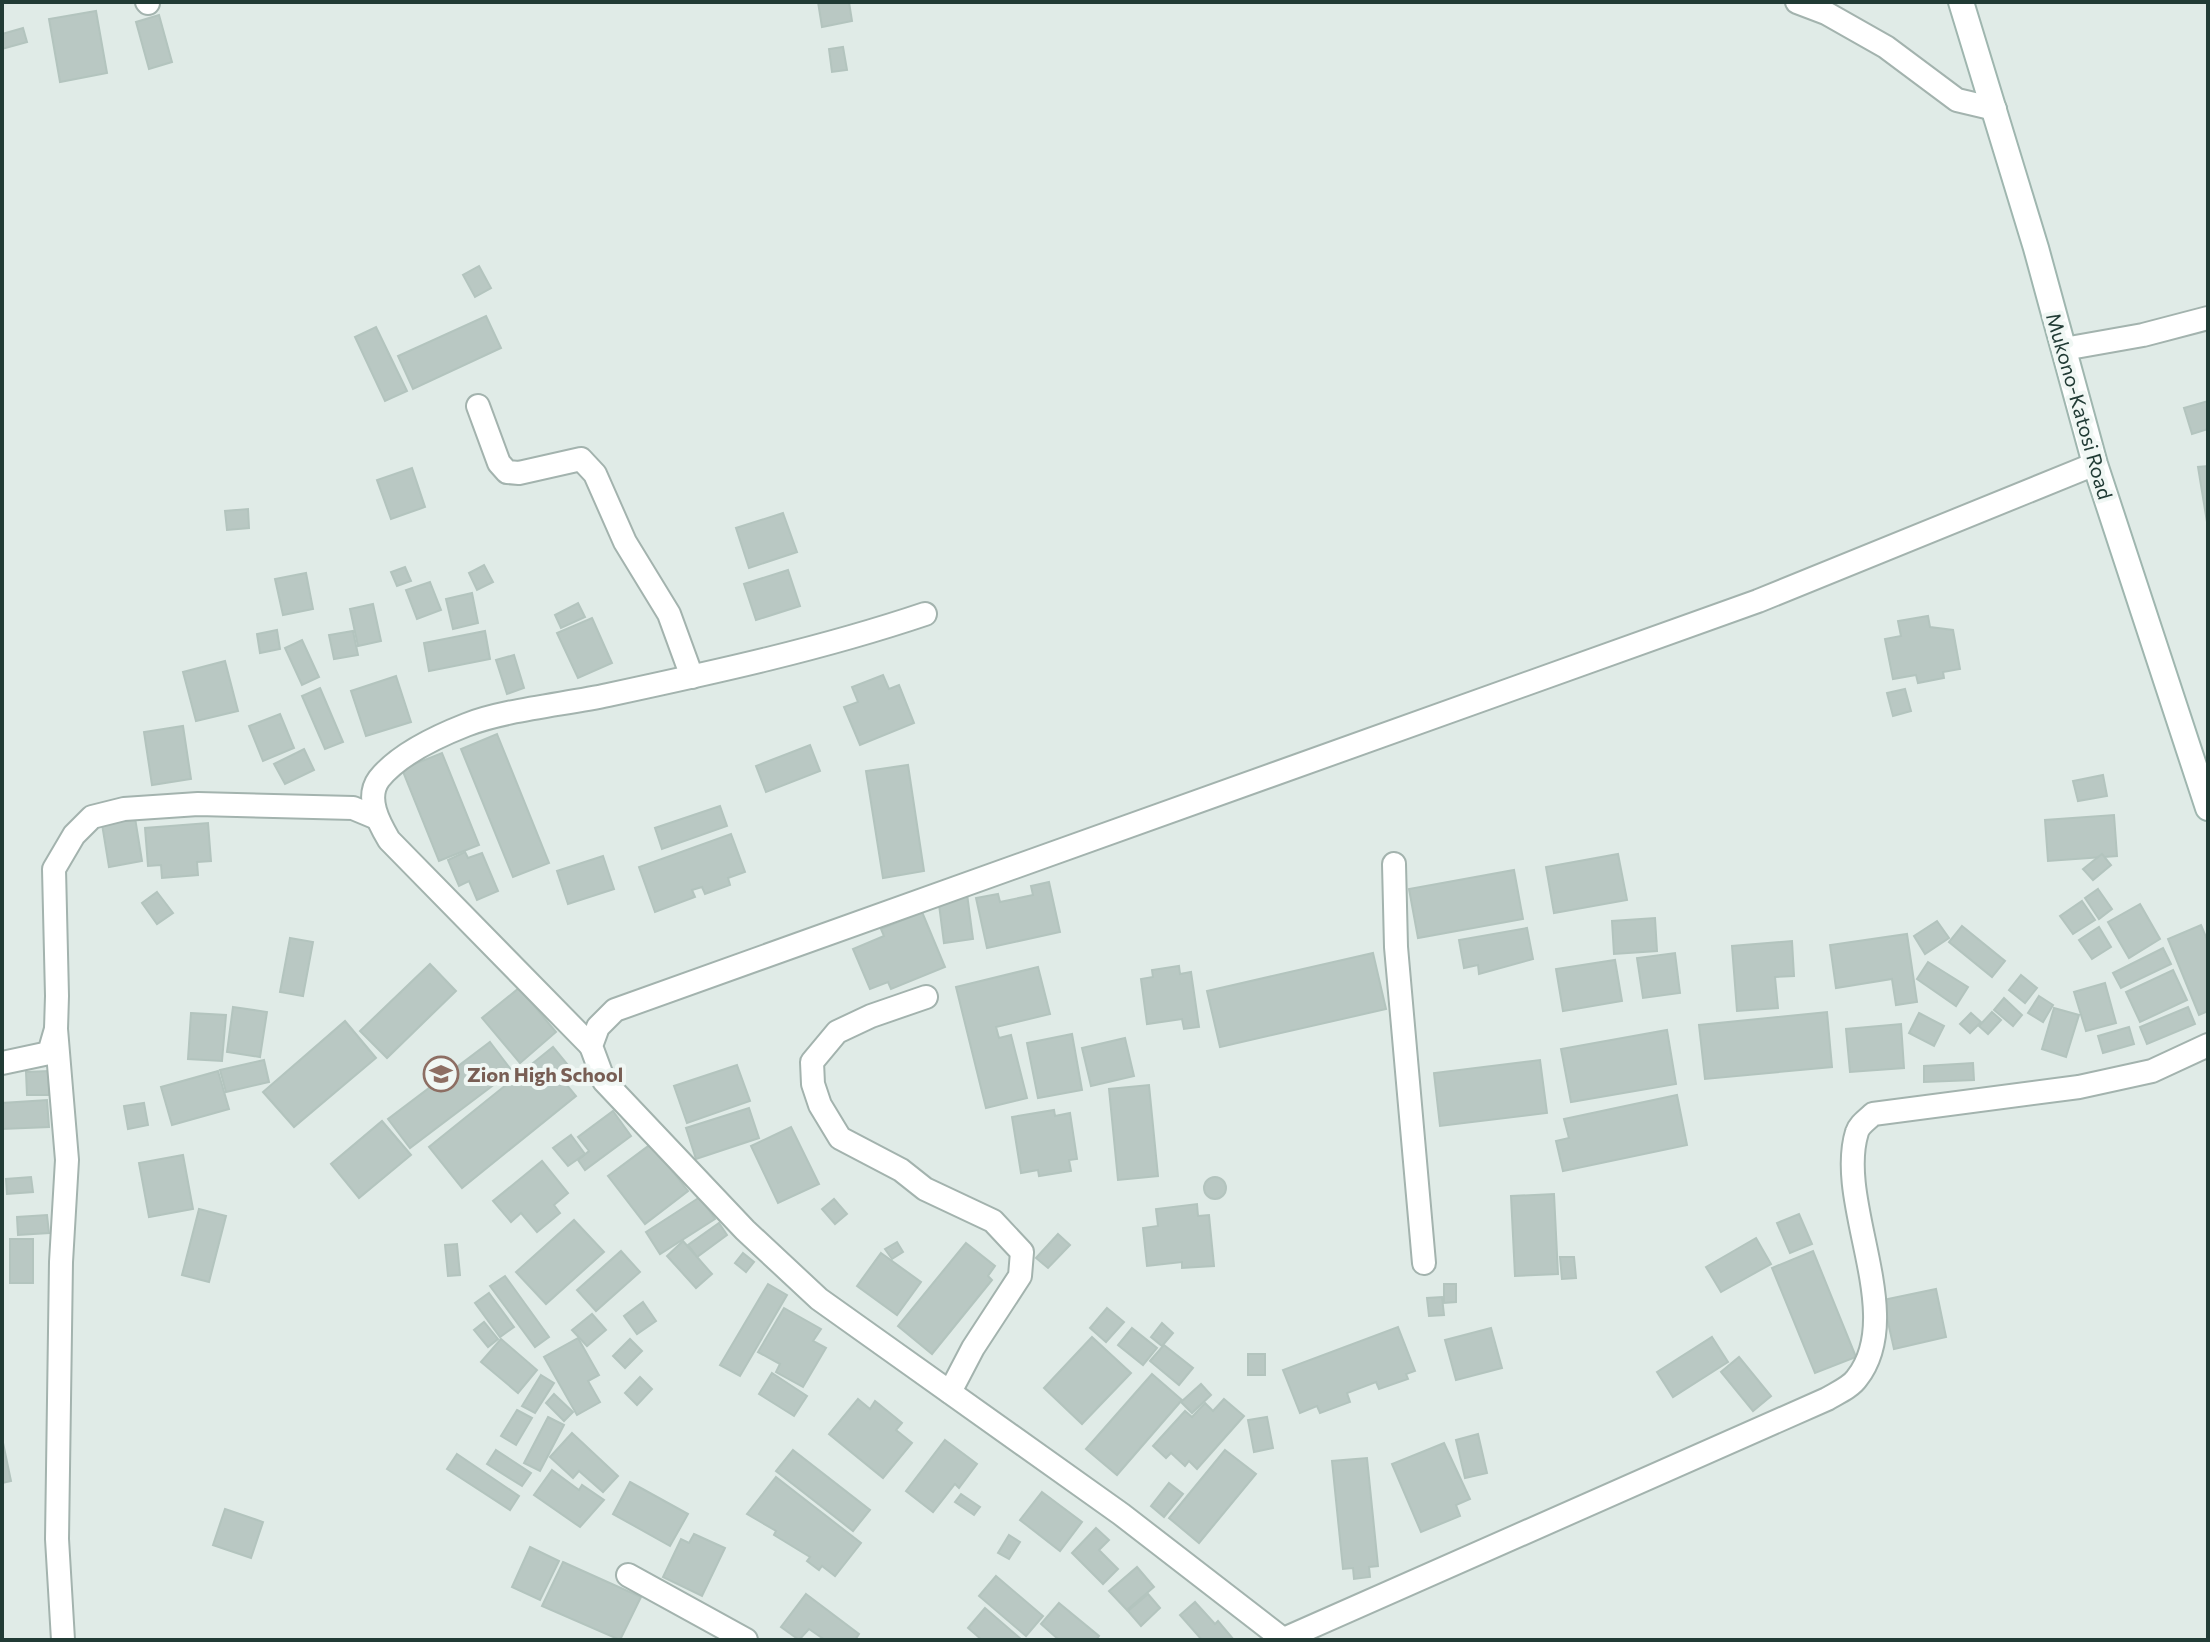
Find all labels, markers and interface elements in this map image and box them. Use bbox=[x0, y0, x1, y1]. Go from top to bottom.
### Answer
street label: Mukono-Katosi Road bbox=[2042, 310, 2118, 502]
school or university icon: Zion High School bbox=[422, 1055, 460, 1093]
place label: Zion High School bbox=[467, 1062, 623, 1086]

